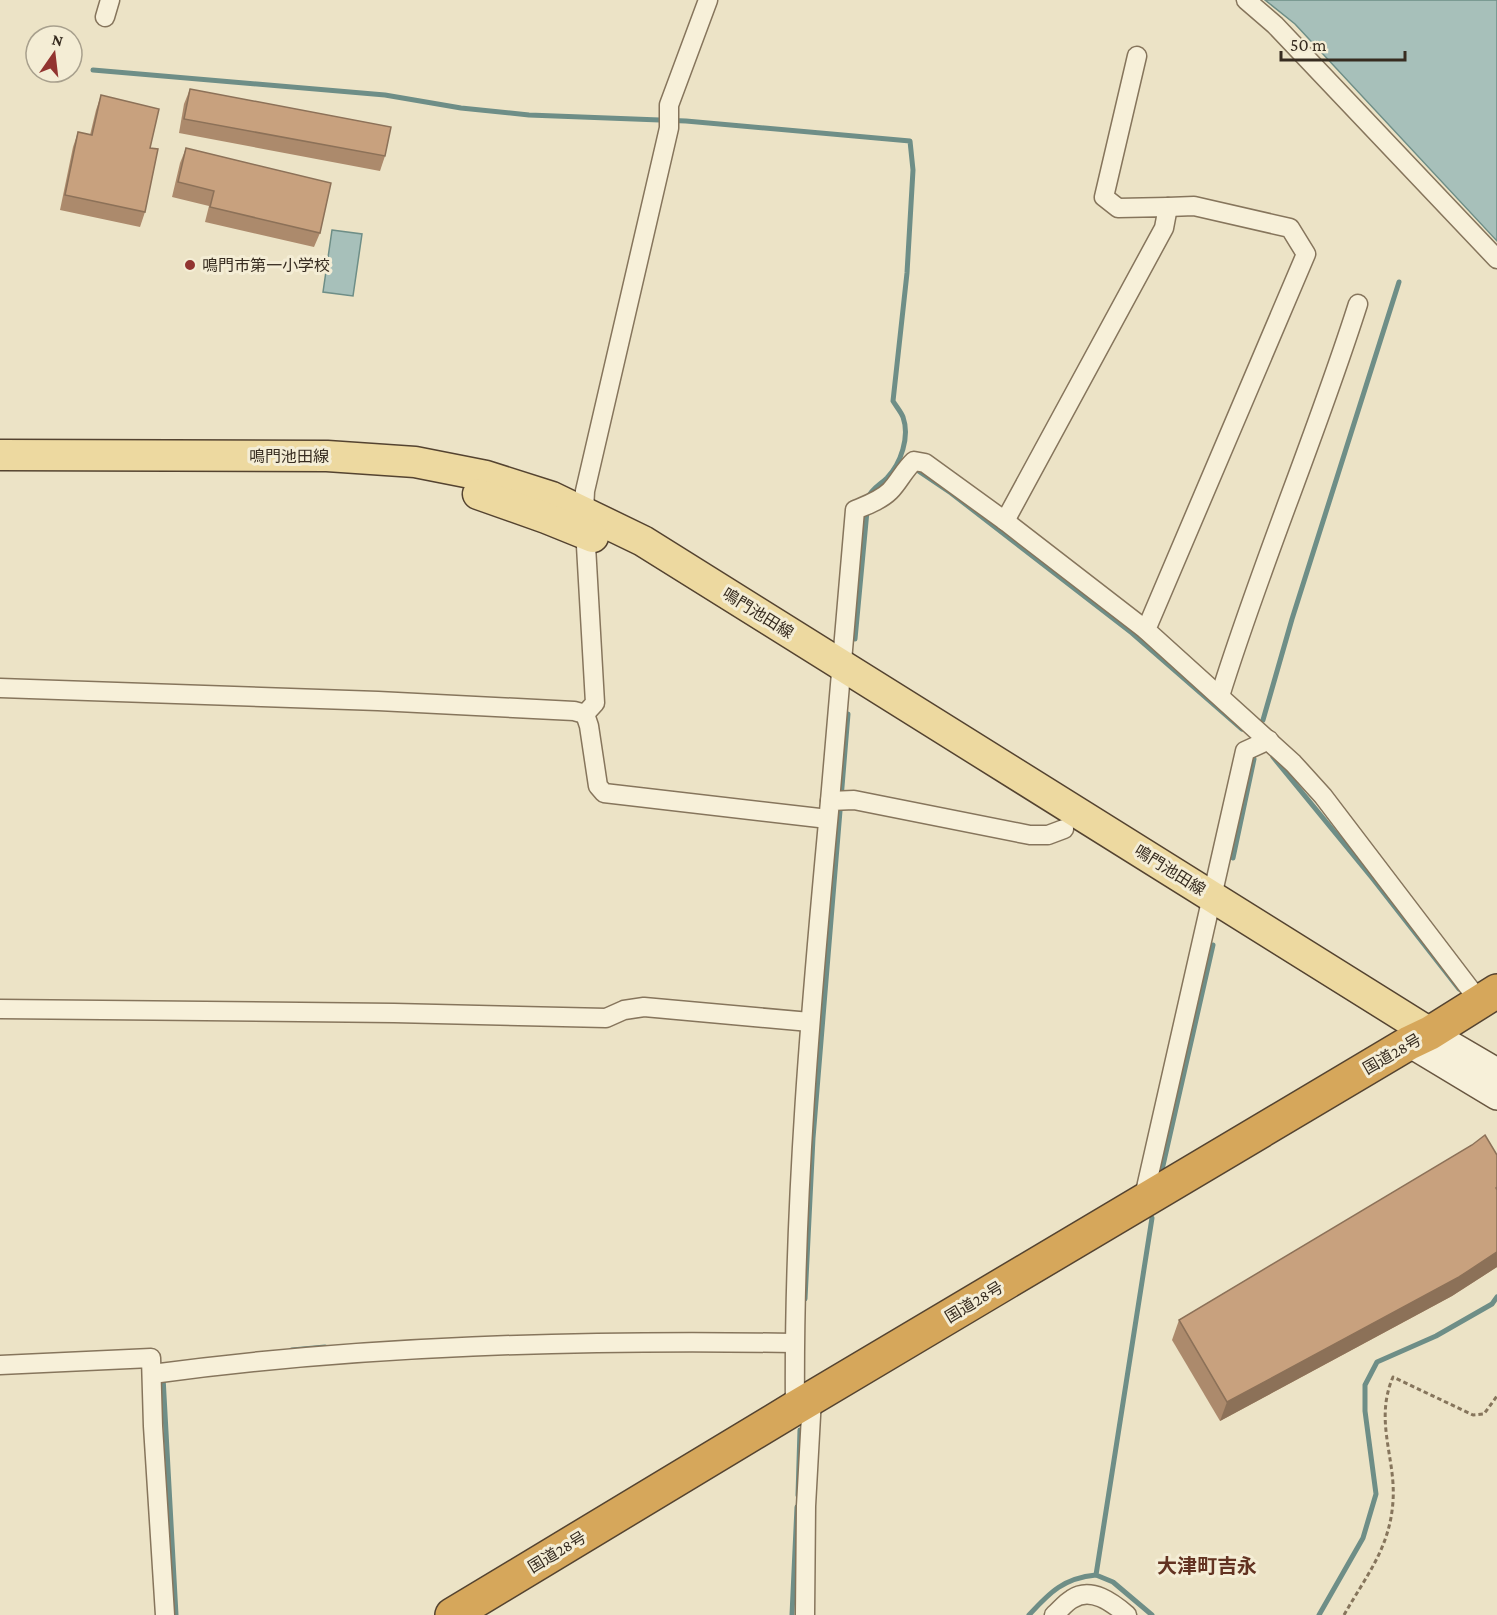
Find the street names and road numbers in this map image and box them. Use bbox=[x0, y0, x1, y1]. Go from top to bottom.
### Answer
street label: 鳴門池田線 bbox=[249, 448, 329, 465]
street label: 鳴門池田線 bbox=[720, 585, 796, 641]
street label: 鳴門池田線 bbox=[1132, 842, 1208, 898]
street label: 国道28号 bbox=[1360, 1031, 1424, 1077]
street label: 国道28号 bbox=[942, 1278, 1006, 1326]
street label: 国道28号 bbox=[525, 1528, 589, 1576]

